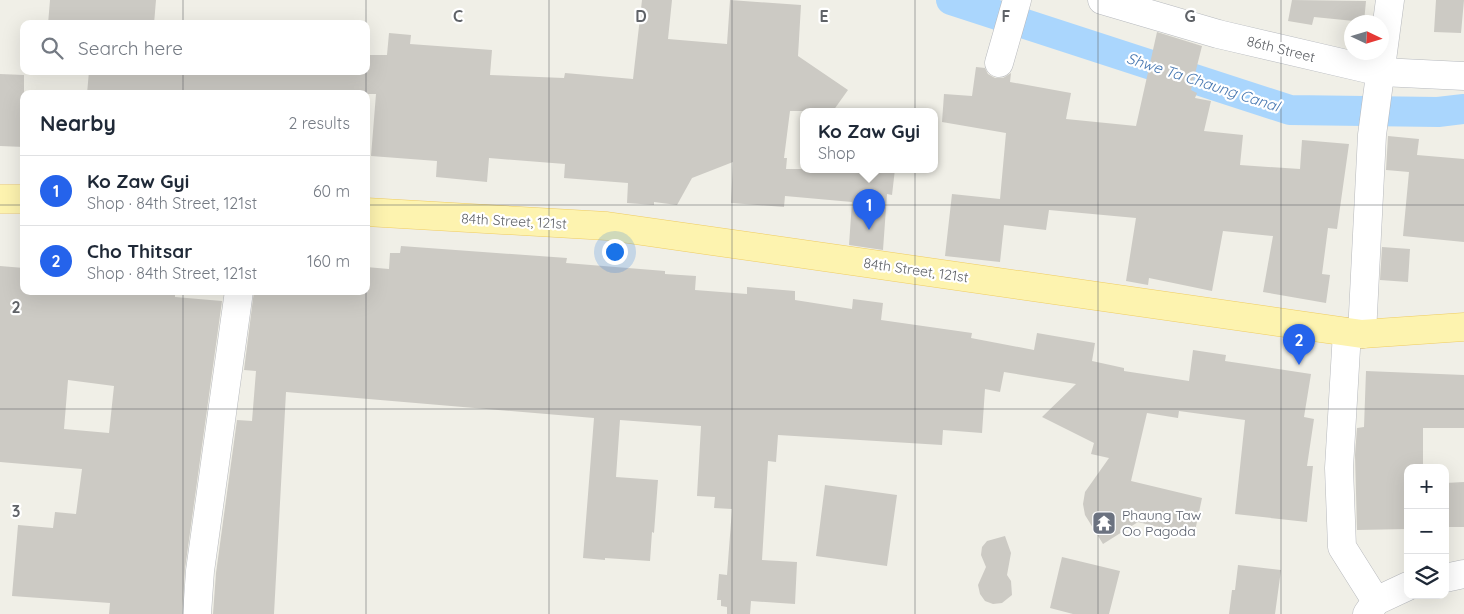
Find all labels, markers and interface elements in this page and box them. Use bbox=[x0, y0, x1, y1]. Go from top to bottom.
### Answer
text: C bbox=[453, 6, 463, 26]
text: D bbox=[635, 6, 647, 26]
text: E bbox=[819, 6, 829, 26]
text: F bbox=[1002, 6, 1011, 26]
text: G bbox=[1184, 6, 1196, 26]
north arrow bbox=[1344, 15, 1389, 60]
search box bbox=[20, 20, 370, 75]
street label: 86th Street bbox=[1245, 32, 1317, 66]
icon: search bbox=[38, 34, 66, 62]
text: Search here bbox=[78, 36, 183, 60]
water label: Shwe Ta Chaung Canal bbox=[1124, 48, 1283, 116]
popup bbox=[800, 108, 938, 173]
text: Nearby bbox=[40, 110, 116, 136]
text: 2 results bbox=[288, 113, 350, 133]
text: Ko Zaw Gyi bbox=[818, 119, 920, 143]
text: Shop bbox=[818, 143, 855, 163]
text: Ko Zaw Gyi bbox=[87, 169, 189, 193]
text: 1 bbox=[53, 181, 59, 201]
text: 60 m bbox=[313, 181, 350, 201]
pin: 1 bbox=[853, 189, 885, 230]
text: Shop · 84th Street, 121st bbox=[87, 193, 257, 213]
street label: 84th Street, 121st bbox=[461, 209, 567, 233]
text: Cho Thitsar bbox=[87, 239, 192, 263]
your location bbox=[602, 239, 628, 265]
text: 2 bbox=[51, 251, 61, 271]
text: 160 m bbox=[307, 251, 350, 271]
street label: 84th Street, 121st bbox=[862, 254, 970, 286]
text: Shop · 84th Street, 121st bbox=[87, 263, 257, 283]
text: 2 bbox=[11, 297, 21, 317]
pin: 2 bbox=[1283, 324, 1315, 365]
map controls bbox=[1404, 464, 1449, 599]
button: + bbox=[1404, 464, 1449, 509]
text: 3 bbox=[12, 501, 20, 521]
place label: Phaung Taw Oo Pagoda bbox=[1122, 506, 1202, 540]
button: − bbox=[1404, 509, 1449, 554]
temple icon: Phaung Taw Oo Pagoda bbox=[1091, 510, 1117, 536]
button: layers bbox=[1404, 554, 1449, 599]

